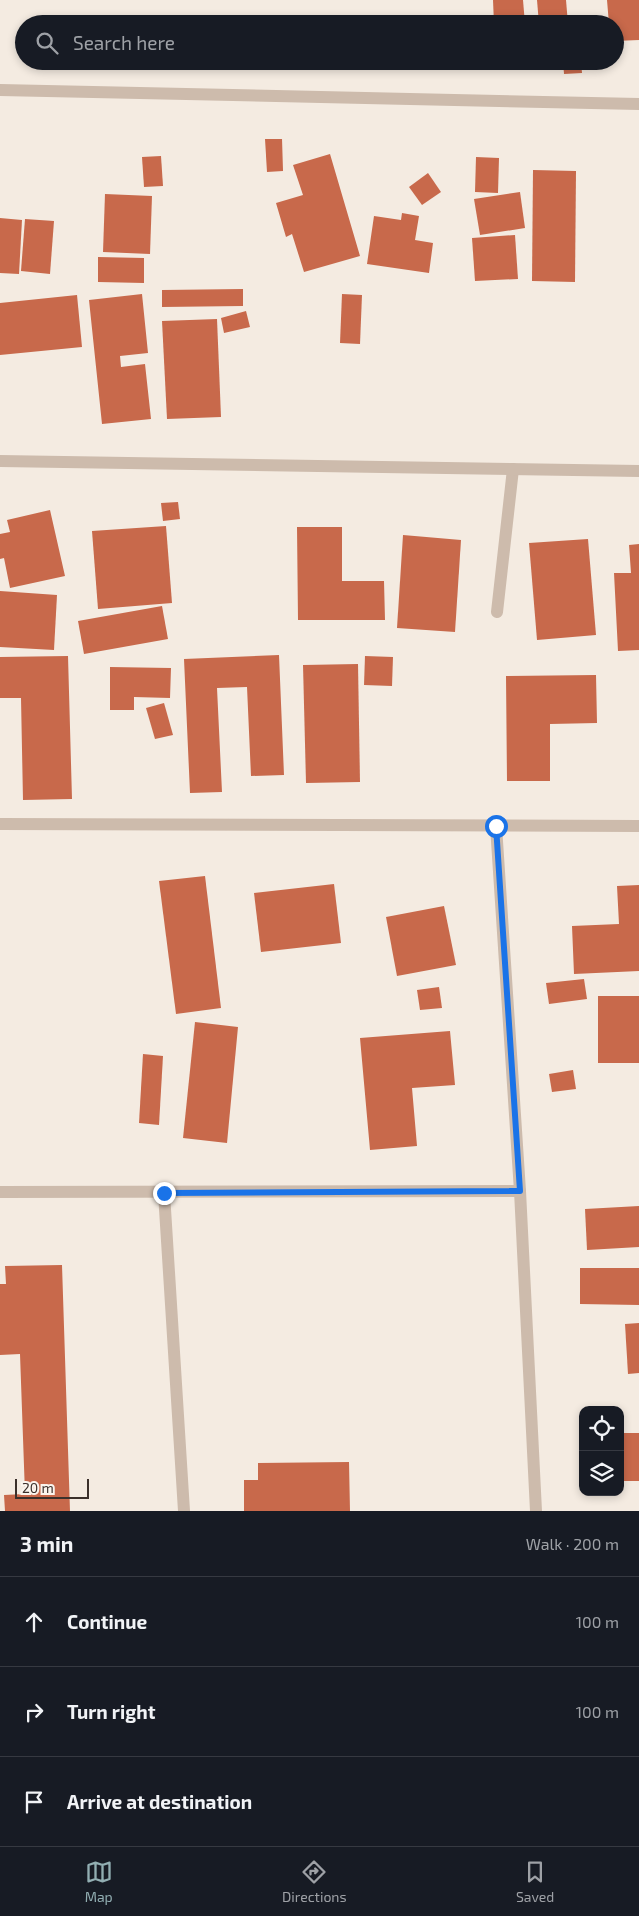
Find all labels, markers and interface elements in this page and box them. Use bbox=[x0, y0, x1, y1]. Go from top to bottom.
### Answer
search box bbox=[15, 15, 624, 70]
icon: search bbox=[33, 29, 61, 57]
text: Search here bbox=[73, 31, 175, 54]
route start bbox=[485, 815, 508, 838]
route end bbox=[153, 1182, 176, 1205]
map controls bbox=[579, 1406, 624, 1496]
button: locate bbox=[579, 1406, 624, 1451]
button: layers bbox=[579, 1451, 624, 1496]
scale bar bbox=[15, 1476, 89, 1499]
text: 20 m bbox=[22, 1479, 54, 1496]
text: 3 min bbox=[20, 1531, 73, 1556]
text: Walk · 200 m bbox=[526, 1534, 619, 1553]
icon: ahead bbox=[20, 1608, 48, 1636]
text: Continue bbox=[67, 1610, 147, 1633]
text: 100 m bbox=[576, 1612, 619, 1631]
icon: right bbox=[20, 1698, 48, 1726]
text: Turn right bbox=[67, 1700, 155, 1723]
text: 100 m bbox=[576, 1702, 619, 1721]
icon: arrive bbox=[20, 1788, 48, 1816]
text: Arrive at destination bbox=[67, 1790, 252, 1813]
tab: Map bbox=[85, 1858, 113, 1905]
tab: Directions bbox=[282, 1858, 347, 1905]
tab: Saved bbox=[516, 1858, 554, 1905]

